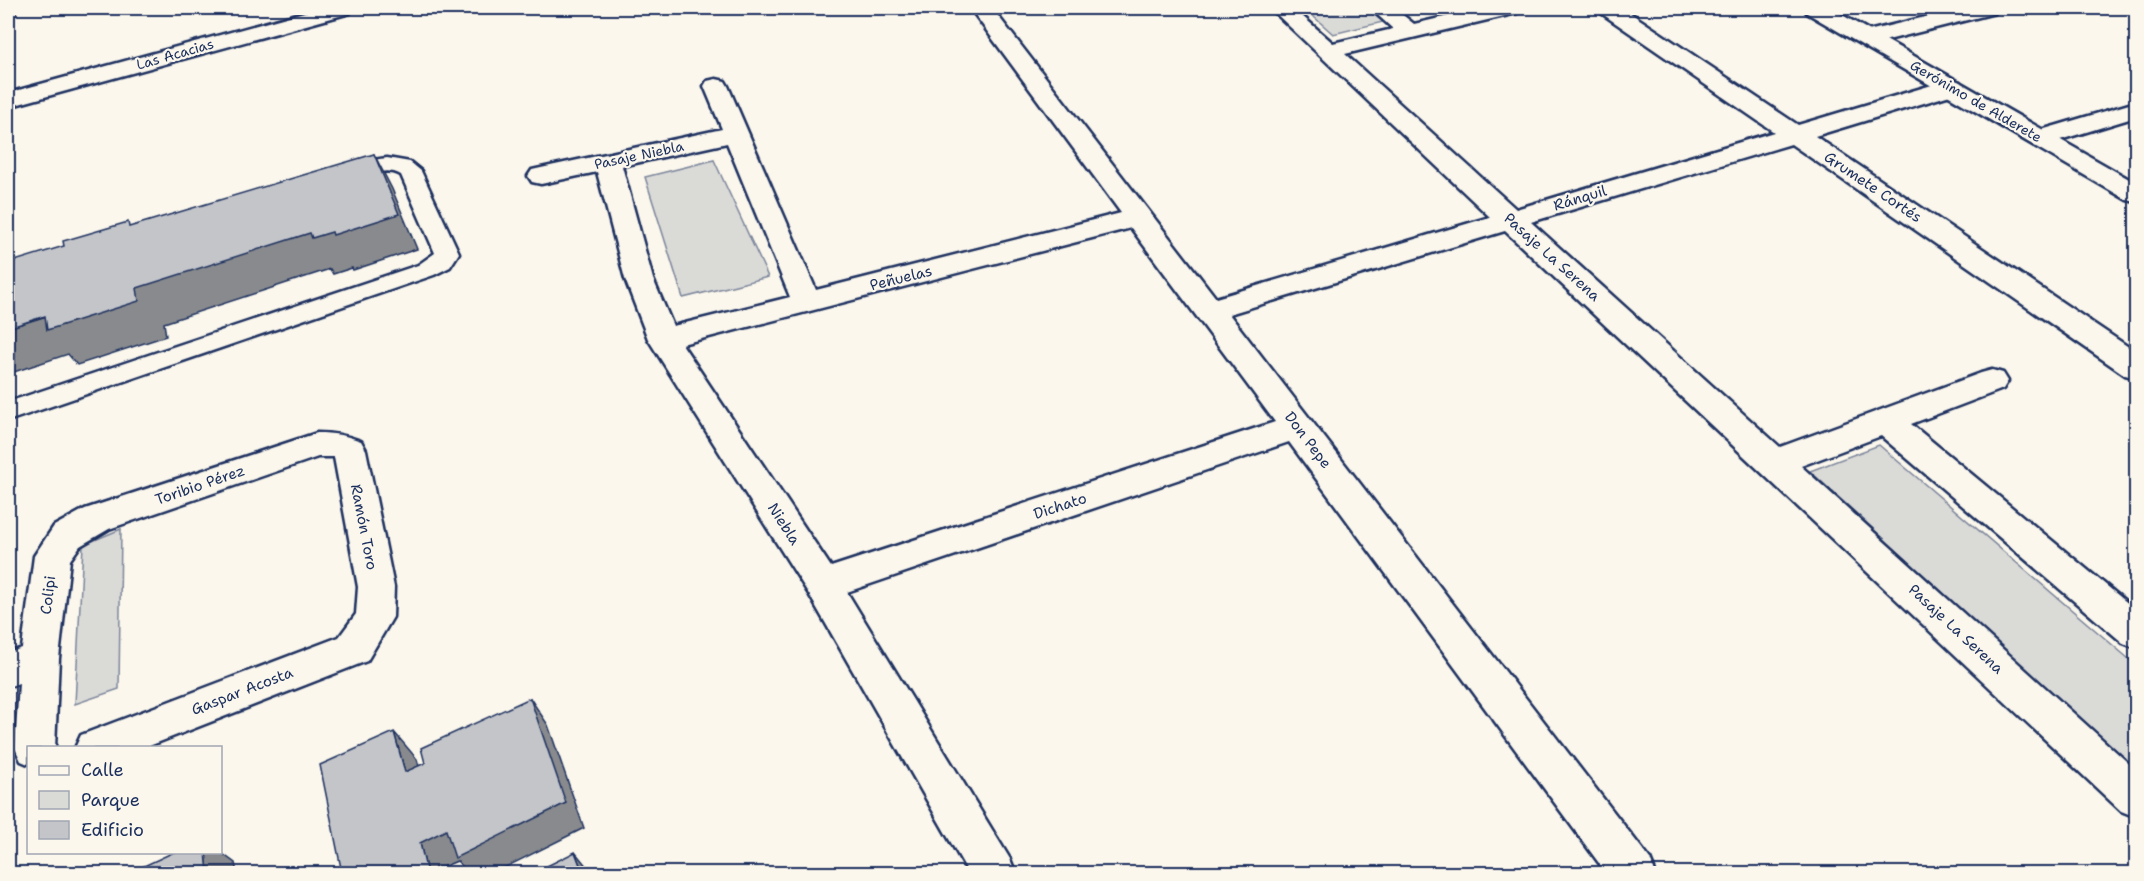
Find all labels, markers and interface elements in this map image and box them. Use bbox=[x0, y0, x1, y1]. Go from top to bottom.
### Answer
street label: Las Acacias bbox=[134, 34, 216, 74]
street label: Gerónimo de Alderete bbox=[1907, 56, 2045, 146]
street label: Pasaje Niebla bbox=[593, 137, 686, 173]
street label: Grumete Cortés bbox=[1820, 147, 1926, 227]
street label: Ránquil bbox=[1551, 180, 1609, 216]
street label: Pasaje La Serena bbox=[1500, 208, 1605, 306]
street label: Peñuelas bbox=[868, 261, 934, 295]
street label: Don Pepe bbox=[1280, 407, 1336, 473]
street label: Toribio Pérez bbox=[152, 460, 248, 510]
street label: Ramón Toro bbox=[346, 482, 382, 572]
street label: Dichato bbox=[1031, 488, 1089, 524]
street label: Niebla bbox=[763, 499, 805, 549]
street label: Colipi bbox=[36, 574, 60, 616]
street label: Pasaje La Serena bbox=[1904, 580, 2008, 679]
street label: Gaspar Acosta bbox=[188, 662, 296, 720]
legend bbox=[27, 746, 222, 854]
text: Calle bbox=[81, 758, 124, 782]
text: Parque bbox=[81, 788, 140, 812]
text: Edificio bbox=[81, 818, 144, 842]

